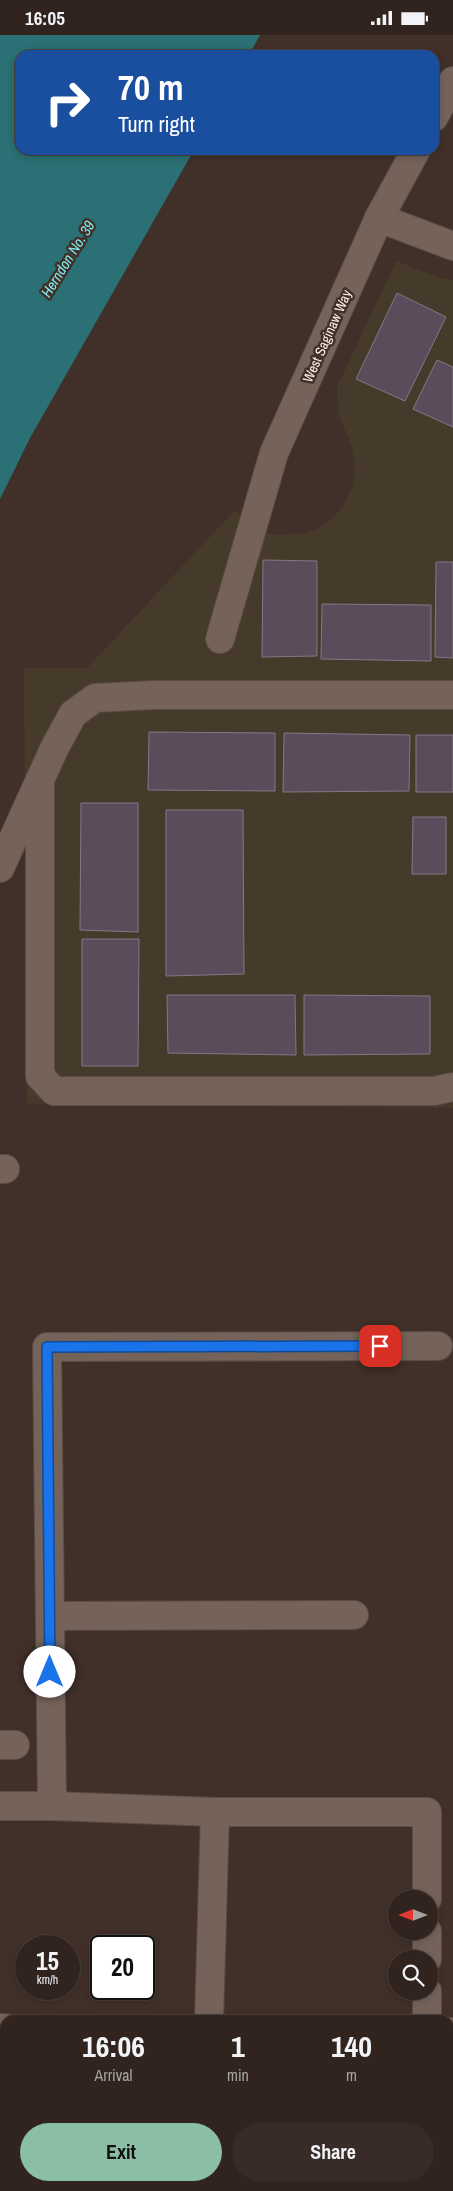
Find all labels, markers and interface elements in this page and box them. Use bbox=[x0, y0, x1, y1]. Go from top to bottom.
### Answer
text: 16:05 bbox=[25, 5, 65, 31]
text: 70 m bbox=[118, 64, 183, 111]
icon: right bbox=[35, 70, 100, 135]
text: Turn right bbox=[118, 109, 195, 139]
water label: Herndon No. 39 bbox=[36, 216, 100, 301]
street label: West Saginaw Way bbox=[299, 287, 356, 385]
pin bbox=[359, 1325, 401, 1367]
icon: arrive bbox=[366, 1332, 394, 1360]
position arrow bbox=[23, 1645, 75, 1697]
north arrow bbox=[388, 1890, 438, 1940]
map controls bbox=[388, 1890, 438, 2000]
speed limit sign: 20 bbox=[90, 1935, 155, 2000]
text: 15 bbox=[36, 1944, 59, 1978]
button: search bbox=[388, 1950, 438, 2000]
text: km/h bbox=[37, 1972, 58, 1988]
text: 16:06 bbox=[82, 2026, 145, 2066]
text: 1 bbox=[231, 2026, 245, 2066]
text: 140 bbox=[331, 2026, 372, 2066]
text: Arrival bbox=[95, 2064, 132, 2086]
text: min bbox=[227, 2064, 249, 2086]
text: m bbox=[346, 2064, 357, 2086]
button: Exit bbox=[20, 2123, 222, 2181]
button: Share bbox=[232, 2123, 434, 2181]

